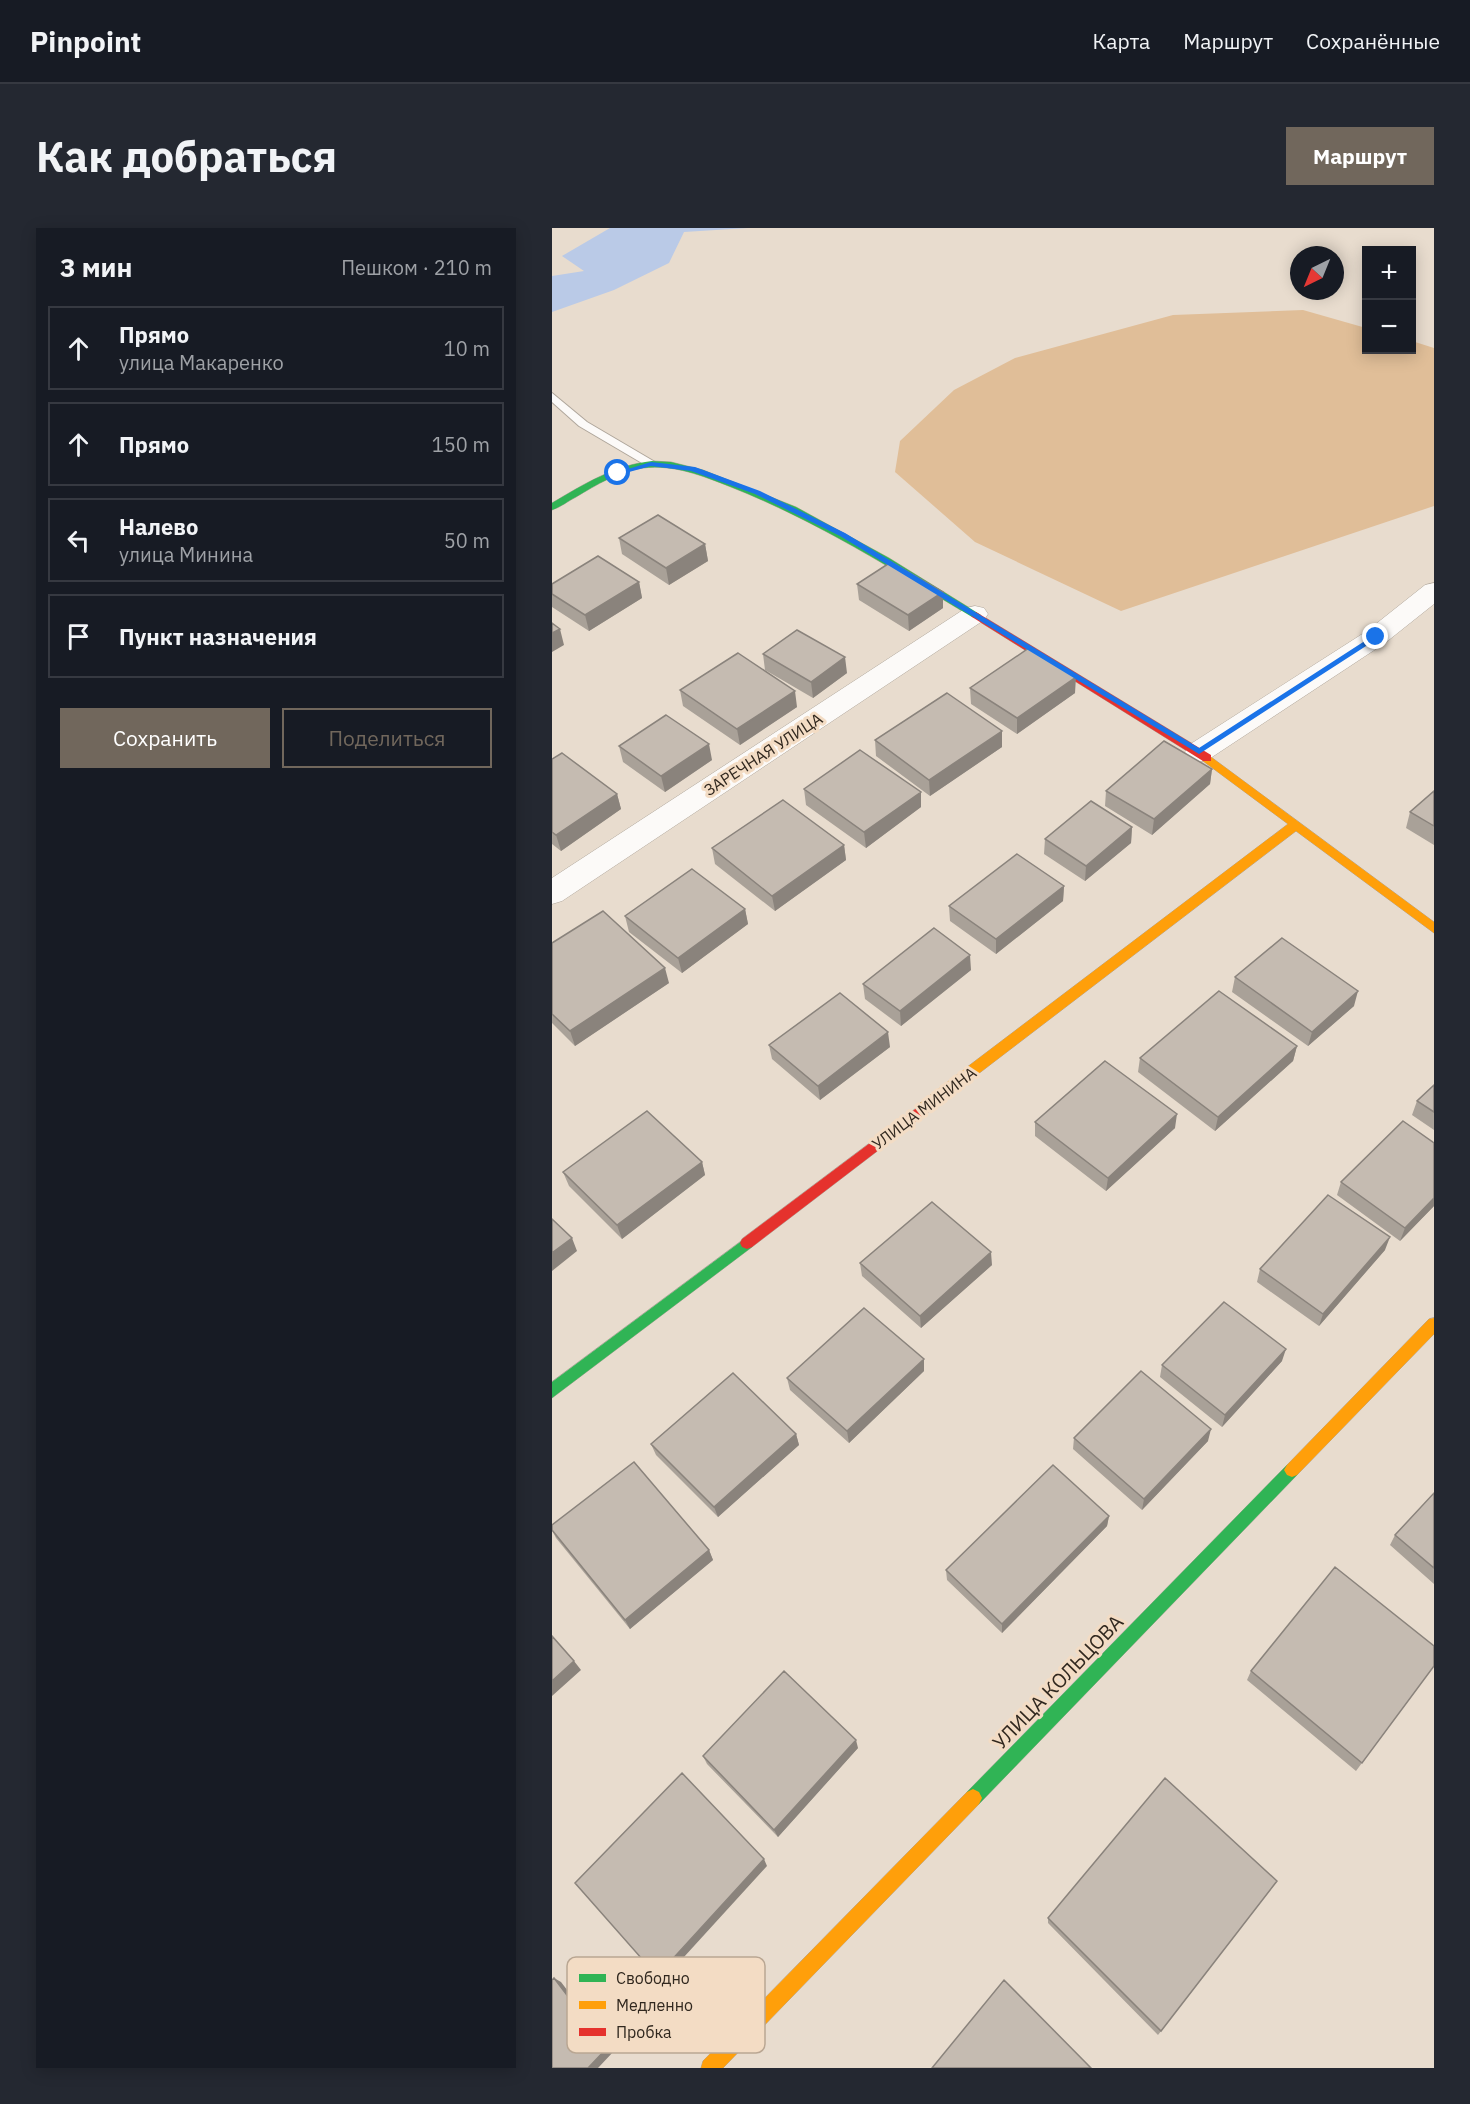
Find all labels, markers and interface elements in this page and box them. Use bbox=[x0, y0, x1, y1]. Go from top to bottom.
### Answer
text: Pinpoint bbox=[30, 23, 141, 60]
text: Карта bbox=[1092, 27, 1150, 55]
text: Маршрут bbox=[1183, 27, 1273, 55]
text: Сохранённые bbox=[1306, 27, 1440, 55]
button: Маршрут bbox=[1286, 127, 1434, 185]
text: Как добраться bbox=[36, 129, 337, 184]
north arrow bbox=[1290, 246, 1344, 300]
map controls bbox=[1362, 246, 1416, 354]
button: + bbox=[1362, 246, 1416, 300]
text: 3 мин bbox=[60, 250, 132, 284]
text: Пешком · 210 m bbox=[341, 254, 492, 281]
button: − bbox=[1362, 300, 1416, 354]
text: Прямо bbox=[119, 320, 189, 349]
icon: ahead bbox=[62, 332, 95, 365]
text: 10 m bbox=[444, 335, 490, 362]
text: улица Макаренко bbox=[119, 349, 284, 376]
icon: ahead bbox=[62, 428, 95, 461]
text: Прямо bbox=[119, 430, 189, 459]
text: 150 m bbox=[432, 431, 490, 458]
route start bbox=[604, 459, 630, 485]
text: Налево bbox=[119, 512, 198, 541]
icon: left bbox=[62, 524, 95, 557]
text: 50 m bbox=[444, 527, 490, 554]
text: улица Минина bbox=[119, 541, 253, 568]
icon: arrive bbox=[62, 620, 95, 653]
text: Пункт назначения bbox=[119, 622, 317, 651]
route end bbox=[1362, 623, 1388, 649]
button: Сохранить bbox=[60, 708, 270, 768]
button: Поделиться bbox=[282, 708, 492, 768]
street label: ЗАРЕЧНАЯ УЛИЦА bbox=[700, 708, 826, 800]
street label: УЛИЦА МИНИНА bbox=[868, 1062, 980, 1154]
street label: УЛИЦА КОЛЬЦОВА bbox=[986, 1608, 1129, 1755]
legend bbox=[567, 1957, 765, 2053]
text: Свободно bbox=[616, 1968, 690, 1988]
text: Медленно bbox=[616, 1995, 693, 2015]
text: Пробка bbox=[616, 2022, 672, 2042]

